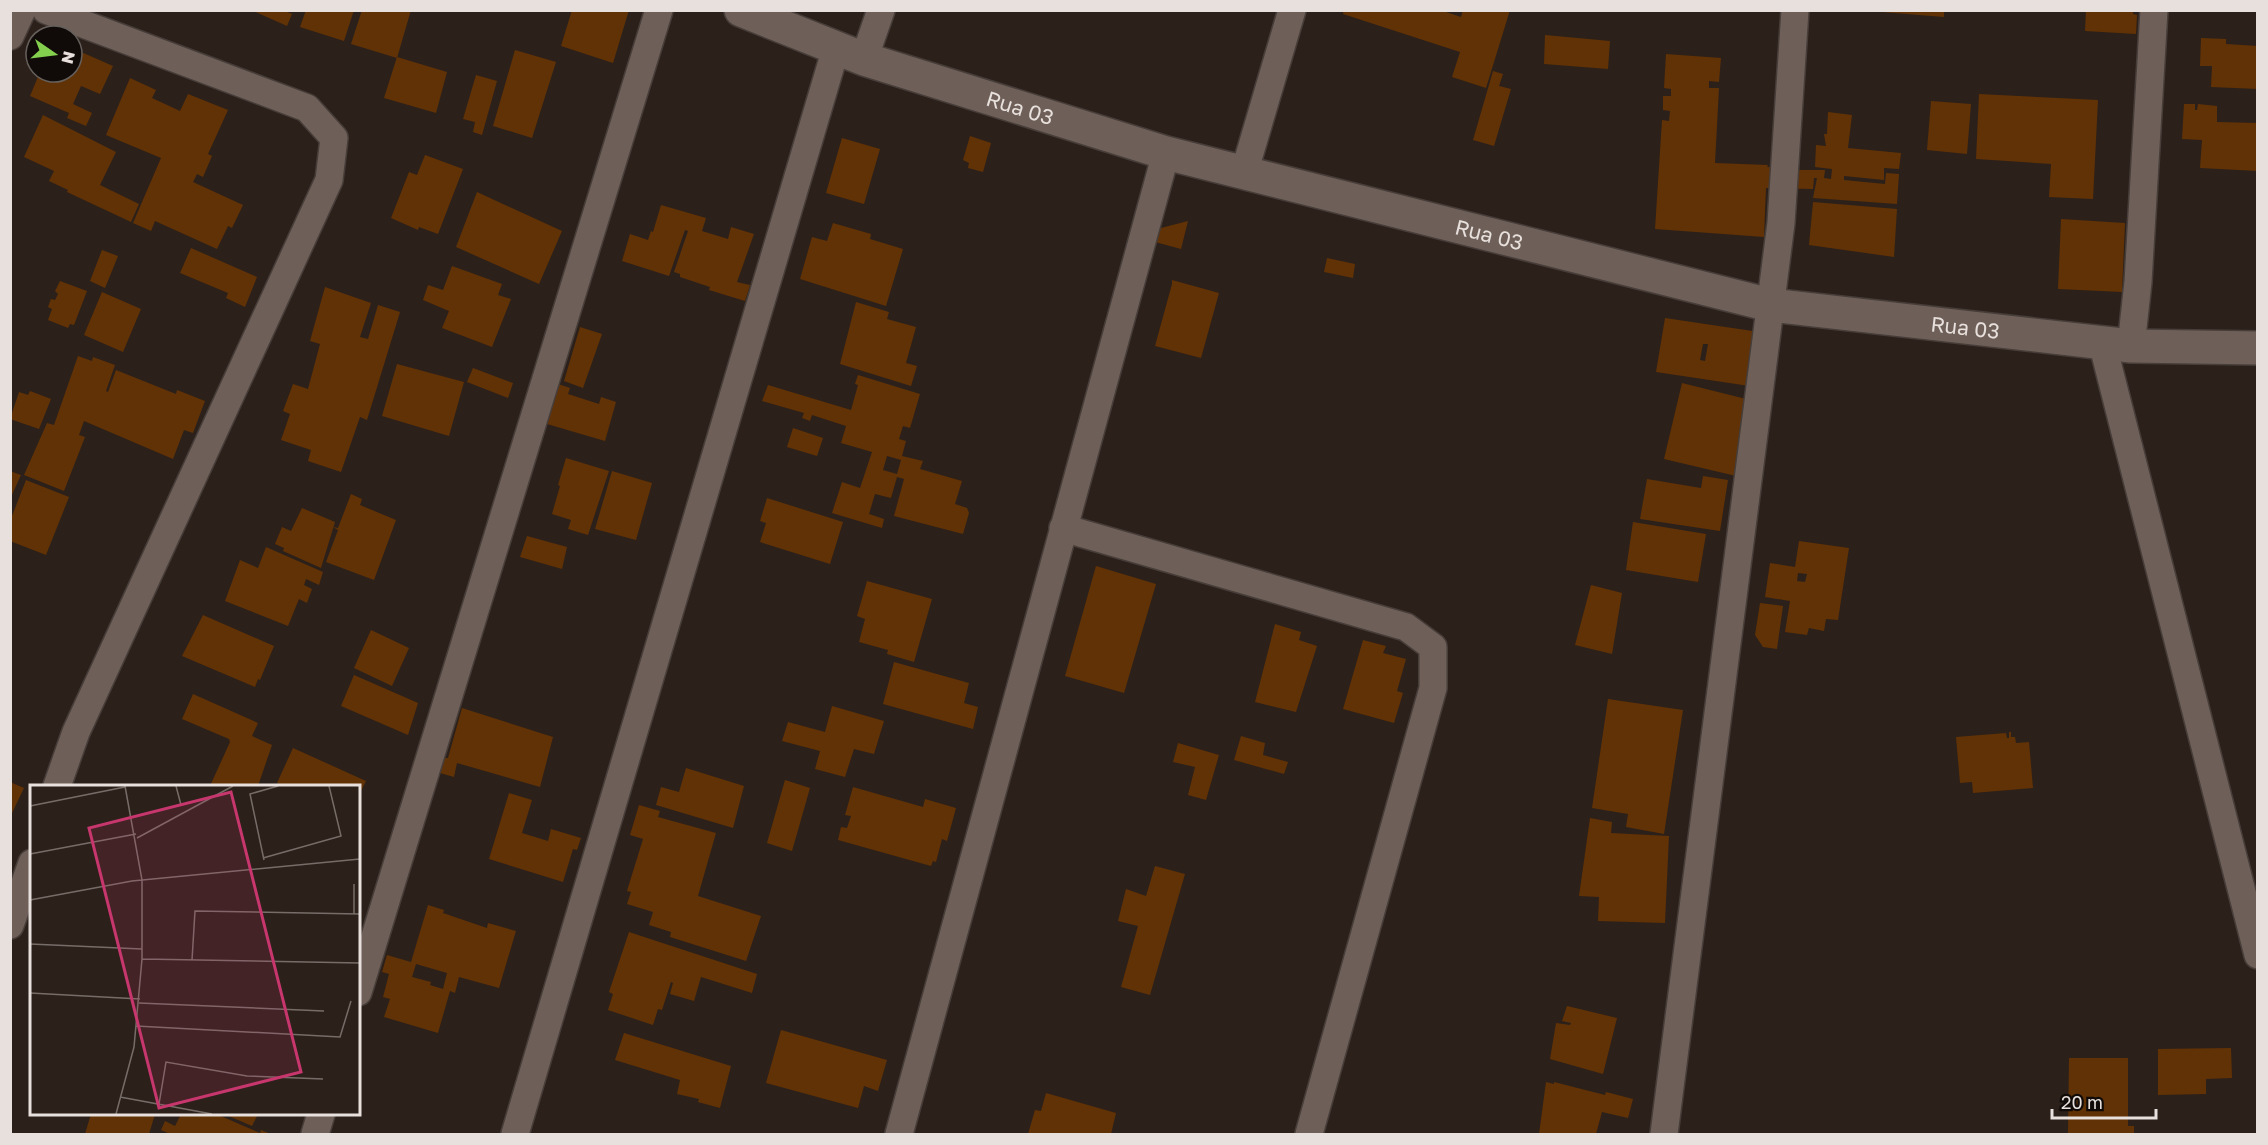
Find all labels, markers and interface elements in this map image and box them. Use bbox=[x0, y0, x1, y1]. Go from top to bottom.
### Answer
north arrow bbox=[24, 24, 84, 84]
text: N bbox=[57, 49, 80, 66]
street label: Rua 03 bbox=[983, 85, 1057, 130]
street label: Rua 03 bbox=[1453, 213, 1526, 255]
street label: Rua 03 bbox=[1929, 310, 2001, 344]
inset map bbox=[30, 785, 360, 1115]
scale bar bbox=[2052, 1082, 2156, 1120]
text: 20 m bbox=[2061, 1091, 2103, 1113]

